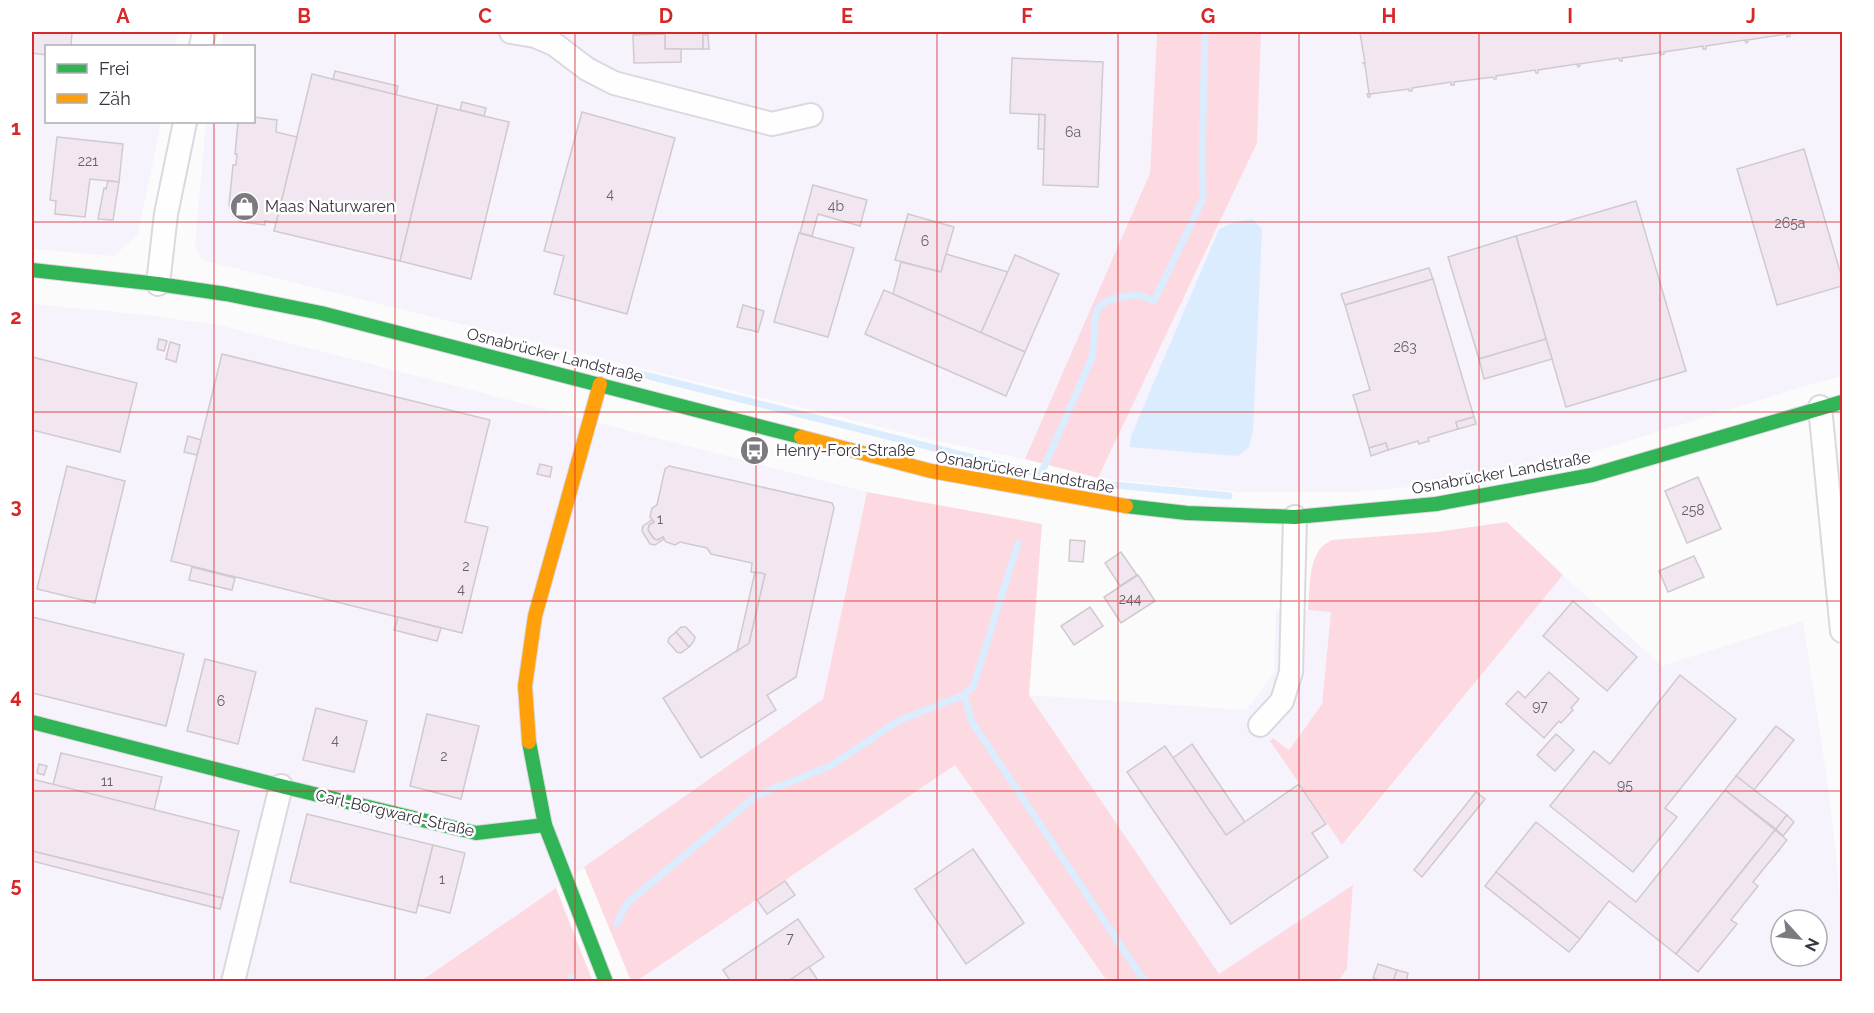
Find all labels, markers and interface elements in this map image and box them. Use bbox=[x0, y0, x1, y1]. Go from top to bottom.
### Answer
text: A bbox=[116, 4, 130, 28]
text: B bbox=[297, 4, 311, 28]
text: C bbox=[478, 4, 492, 28]
text: D bbox=[659, 4, 673, 28]
text: E bbox=[841, 4, 853, 28]
text: F bbox=[1021, 4, 1033, 28]
text: G bbox=[1201, 4, 1215, 28]
text: H bbox=[1382, 4, 1396, 28]
text: I bbox=[1567, 4, 1573, 28]
text: J bbox=[1746, 4, 1756, 28]
legend bbox=[45, 45, 255, 123]
text: Frei bbox=[99, 58, 129, 79]
text: Zäh bbox=[99, 88, 131, 109]
text: 1 bbox=[11, 116, 21, 140]
house number: 6a bbox=[1065, 124, 1081, 140]
house number: 221 bbox=[78, 153, 98, 169]
house number: 4 bbox=[606, 186, 614, 202]
shop icon: Maas Naturwaren bbox=[228, 190, 260, 222]
place label: Maas Naturwaren bbox=[265, 197, 395, 216]
house number: 4b bbox=[828, 198, 844, 214]
house number: 265a bbox=[1775, 215, 1806, 231]
house number: 6 bbox=[921, 233, 929, 249]
text: 2 bbox=[10, 305, 22, 329]
street label: Osnabrücker Landstraße bbox=[465, 324, 645, 386]
house number: 263 bbox=[1393, 339, 1417, 355]
bus stop icon: Henry-Ford-Straße bbox=[739, 434, 771, 466]
place label: Henry-Ford-Straße bbox=[776, 441, 915, 460]
street label: Osnabrücker Landstraße bbox=[934, 447, 1116, 497]
street label: Osnabrücker Landstraße bbox=[1410, 448, 1592, 498]
text: 3 bbox=[10, 494, 22, 518]
house number: 258 bbox=[1681, 502, 1705, 518]
house number: 1 bbox=[657, 511, 663, 527]
house number: 2 bbox=[462, 558, 470, 574]
house number: 4 bbox=[457, 581, 465, 597]
house number: 244 bbox=[1119, 591, 1142, 607]
text: 4 bbox=[10, 684, 22, 708]
house number: 6 bbox=[217, 693, 225, 709]
house number: 97 bbox=[1532, 698, 1548, 714]
house number: 4 bbox=[331, 732, 339, 748]
house number: 2 bbox=[440, 748, 448, 764]
house number: 11 bbox=[101, 773, 113, 789]
house number: 95 bbox=[1617, 777, 1633, 793]
street label: Carl-Borgward-Straße bbox=[314, 785, 476, 841]
house number: 1 bbox=[439, 871, 445, 887]
text: 5 bbox=[10, 873, 22, 897]
north arrow bbox=[1769, 908, 1829, 968]
house number: 7 bbox=[786, 930, 794, 946]
text: N bbox=[1801, 935, 1823, 954]

